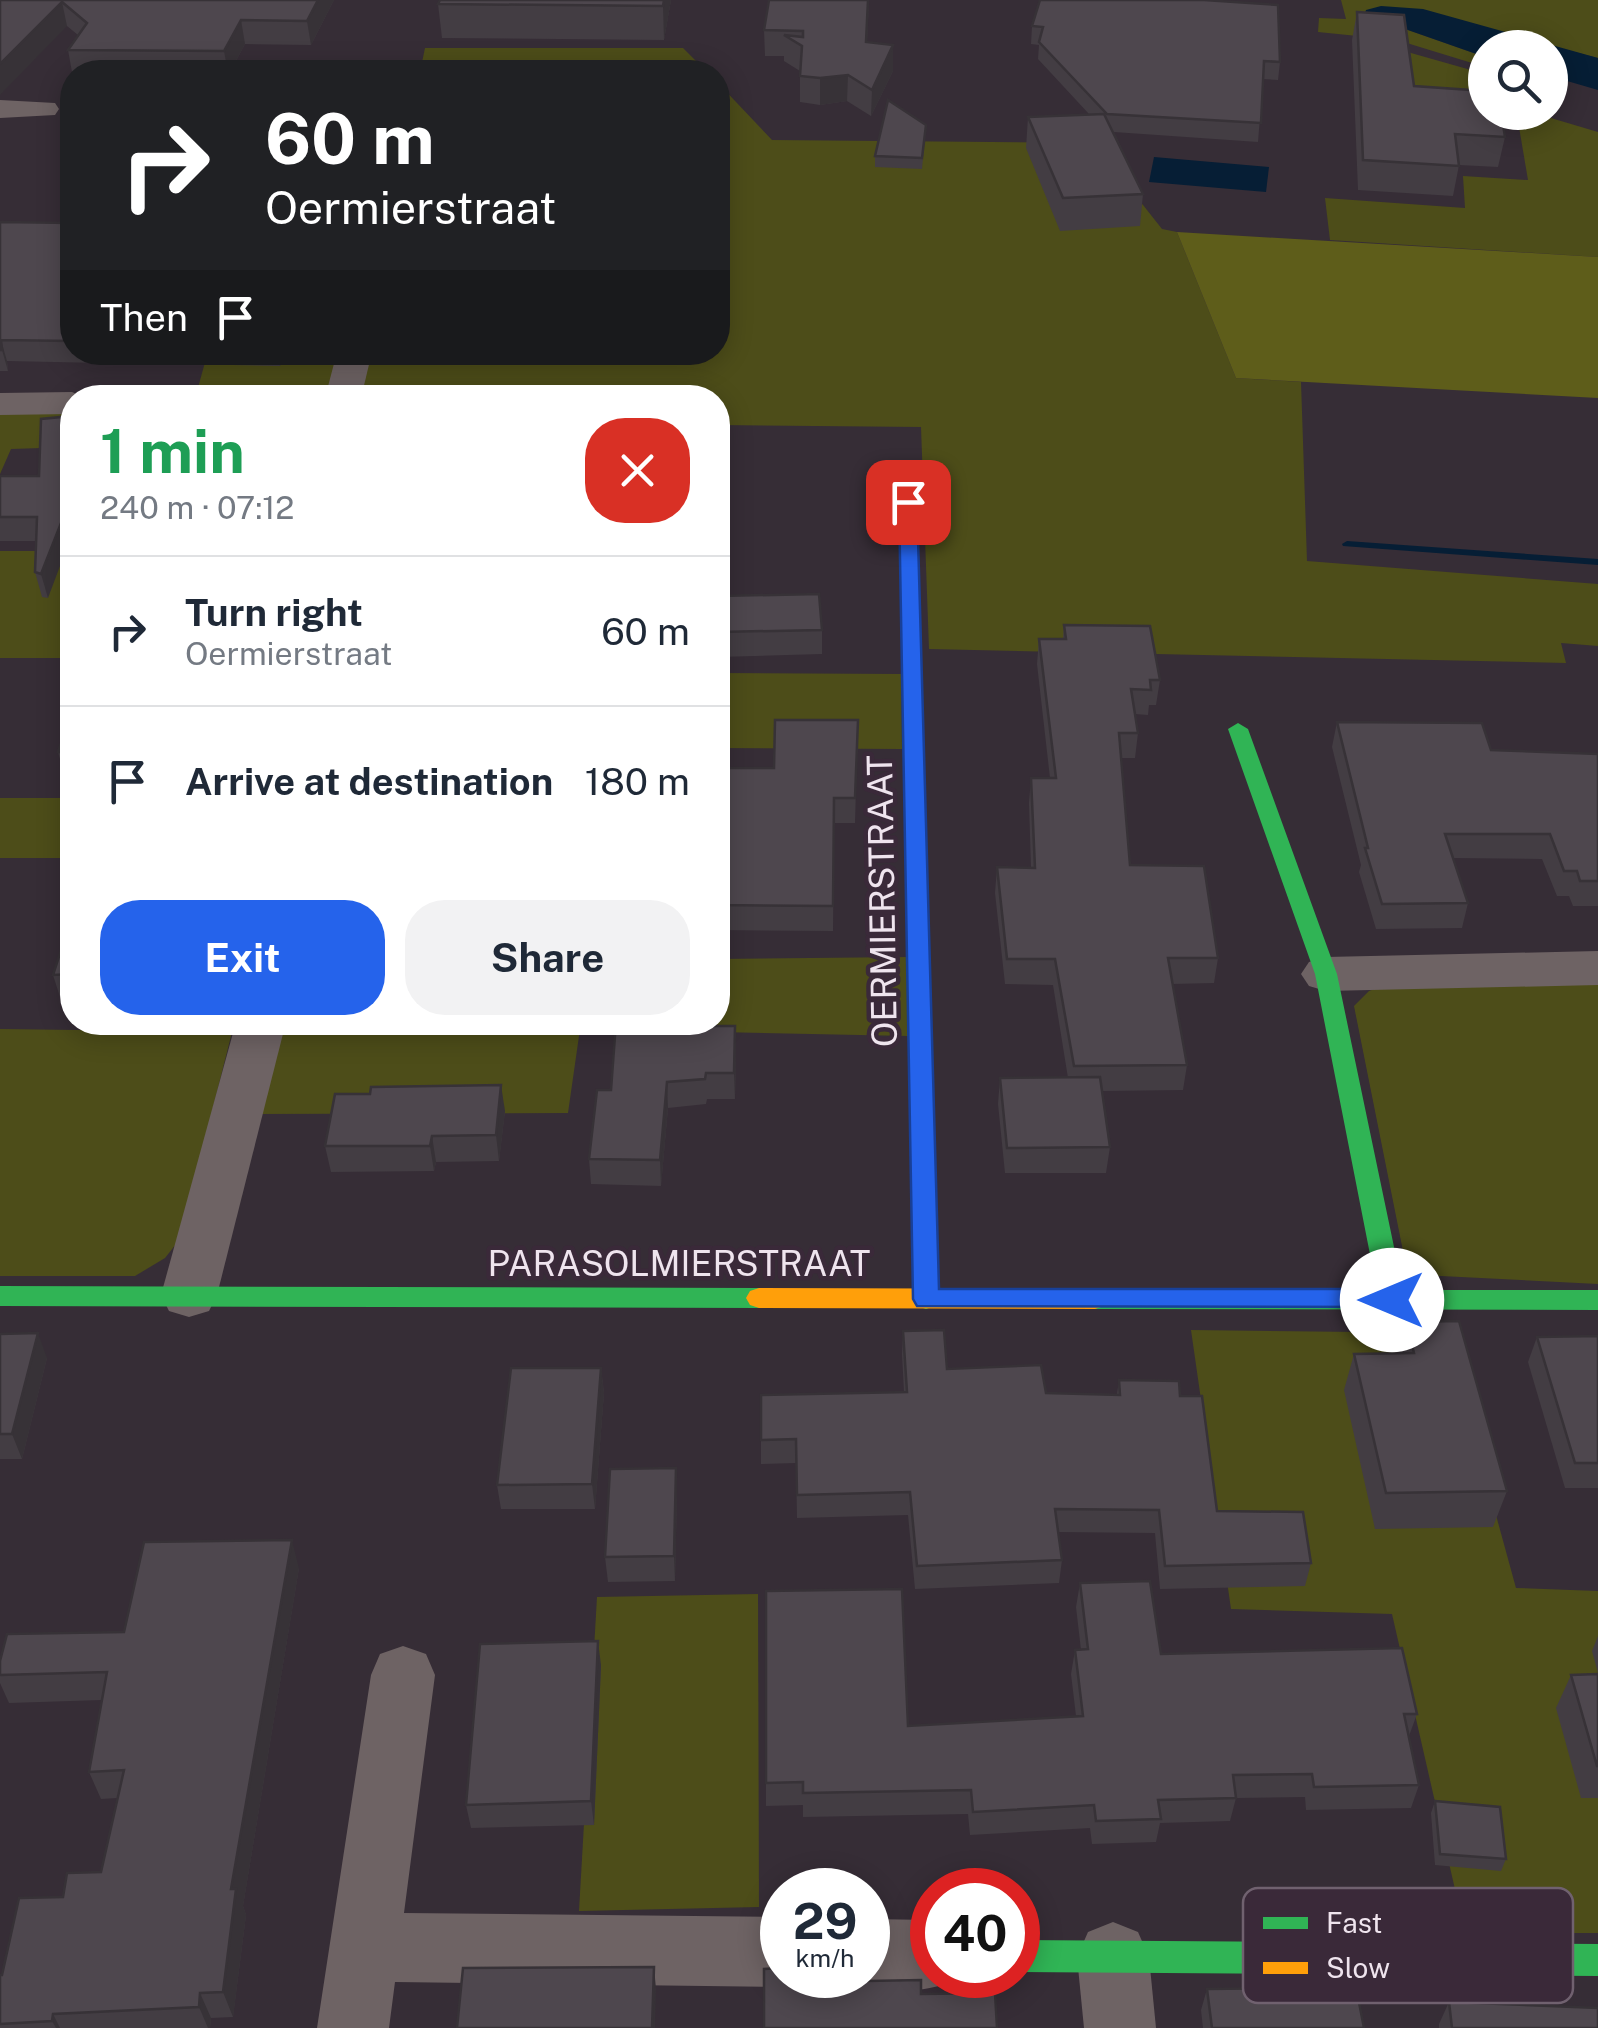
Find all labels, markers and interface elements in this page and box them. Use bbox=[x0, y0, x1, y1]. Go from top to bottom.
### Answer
map controls bbox=[1468, 30, 1568, 130]
button: search bbox=[1468, 30, 1568, 130]
text: 60 m bbox=[265, 97, 435, 180]
icon: right bbox=[100, 100, 230, 230]
text: Oermierstraat bbox=[265, 181, 557, 234]
icon: arrive bbox=[208, 290, 263, 345]
text: Then bbox=[100, 295, 188, 340]
text: 1 min bbox=[100, 416, 245, 487]
button: close bbox=[585, 418, 690, 523]
pin bbox=[866, 460, 951, 545]
icon: arrive bbox=[881, 475, 936, 530]
text: 240 m · 07:12 bbox=[100, 489, 294, 526]
text: Turn right bbox=[185, 590, 363, 635]
icon: right bbox=[100, 604, 155, 659]
text: 60 m bbox=[601, 609, 690, 654]
text: Oermierstraat bbox=[185, 635, 392, 672]
icon: arrive bbox=[100, 754, 155, 809]
street label: OERMIERSTRAAT bbox=[859, 755, 905, 1047]
text: Arrive at destination bbox=[185, 759, 553, 804]
text: 180 m bbox=[585, 759, 690, 804]
button: Exit bbox=[100, 900, 385, 1015]
button: Share bbox=[405, 900, 690, 1015]
street label: PARASOLMIERSTRAAT bbox=[487, 1243, 871, 1284]
position arrow bbox=[1340, 1248, 1444, 1352]
speed limit sign: 40 bbox=[910, 1868, 1040, 1998]
legend bbox=[1243, 1888, 1573, 2003]
text: 29 bbox=[793, 1891, 857, 1950]
text: Fast bbox=[1326, 1906, 1382, 1939]
text: km/h bbox=[796, 1943, 854, 1973]
text: Slow bbox=[1326, 1951, 1390, 1984]

